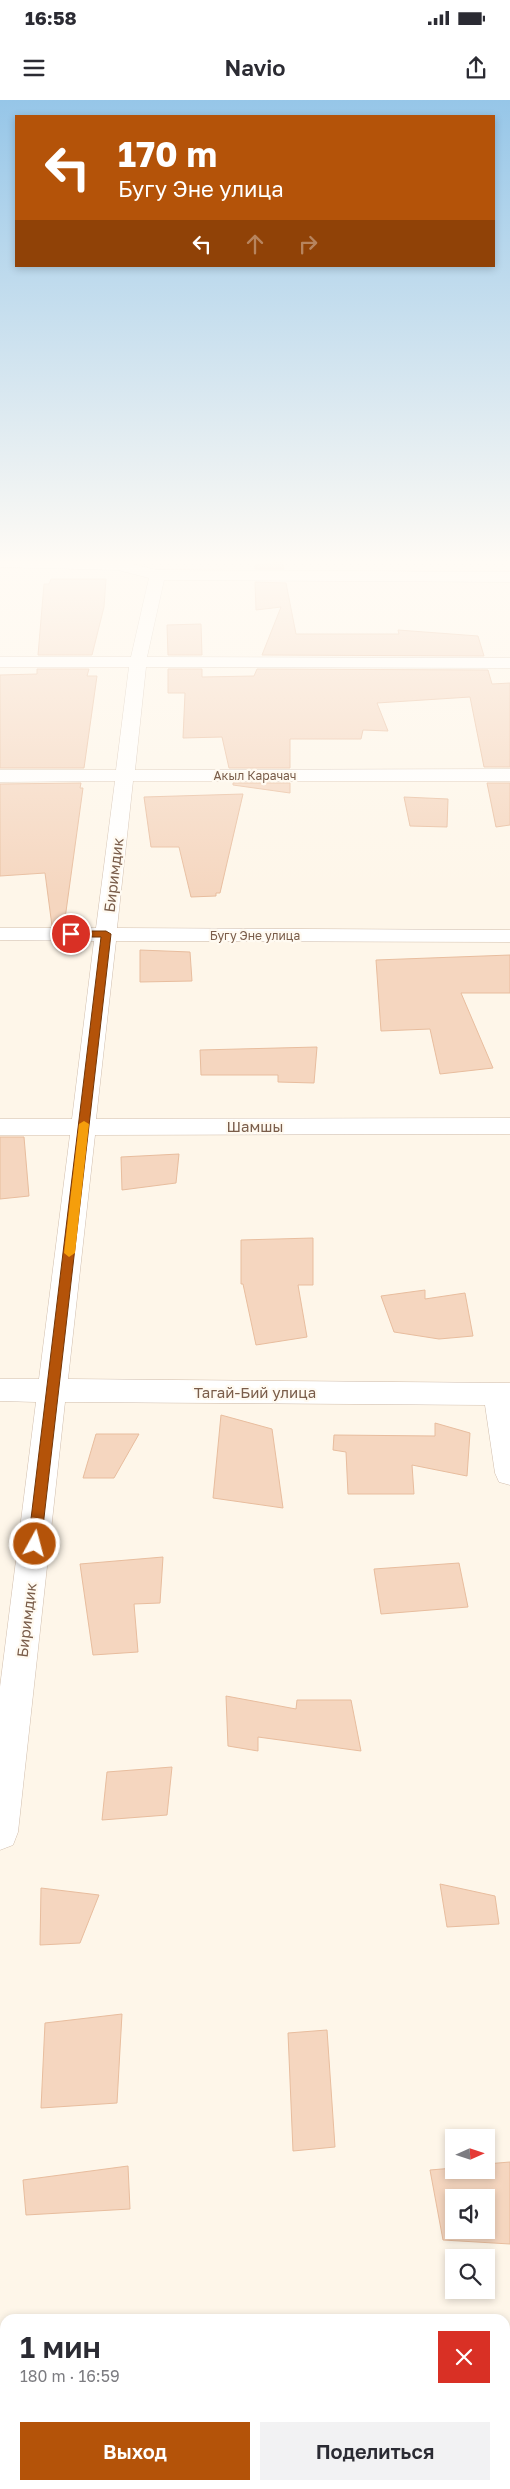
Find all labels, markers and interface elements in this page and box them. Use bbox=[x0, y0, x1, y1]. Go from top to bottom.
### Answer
text: 16:58 bbox=[25, 6, 77, 29]
icon: menu bbox=[20, 54, 48, 82]
text: Navio bbox=[224, 54, 286, 81]
icon: share bbox=[462, 54, 490, 82]
text: 170 m bbox=[118, 133, 217, 175]
icon: left bbox=[35, 135, 100, 200]
text: Бугу Эне улица bbox=[118, 175, 284, 202]
icon: left bbox=[188, 230, 216, 258]
icon: ahead bbox=[241, 230, 269, 258]
icon: right bbox=[294, 230, 322, 258]
street label: Акыл Карачач bbox=[213, 768, 297, 783]
street label: Биримдик bbox=[99, 836, 127, 913]
pin bbox=[50, 913, 92, 955]
icon: arrive bbox=[57, 920, 85, 948]
street label: Бугу Эне улица bbox=[210, 928, 300, 943]
street label: Шамшы bbox=[227, 1117, 283, 1135]
street label: Тагай-Бий улица bbox=[194, 1383, 316, 1401]
position arrow bbox=[8, 1517, 60, 1569]
street label: Биримдик bbox=[12, 1581, 40, 1658]
north arrow bbox=[445, 2129, 495, 2179]
map controls bbox=[445, 2129, 495, 2299]
button: sound bbox=[445, 2189, 495, 2239]
button: search bbox=[445, 2249, 495, 2299]
text: 1 мин bbox=[20, 2329, 101, 2365]
button: close bbox=[438, 2331, 490, 2383]
text: 180 m · 16:59 bbox=[20, 2366, 120, 2386]
button: Выход bbox=[20, 2422, 250, 2480]
button: Поделиться bbox=[260, 2422, 490, 2480]

